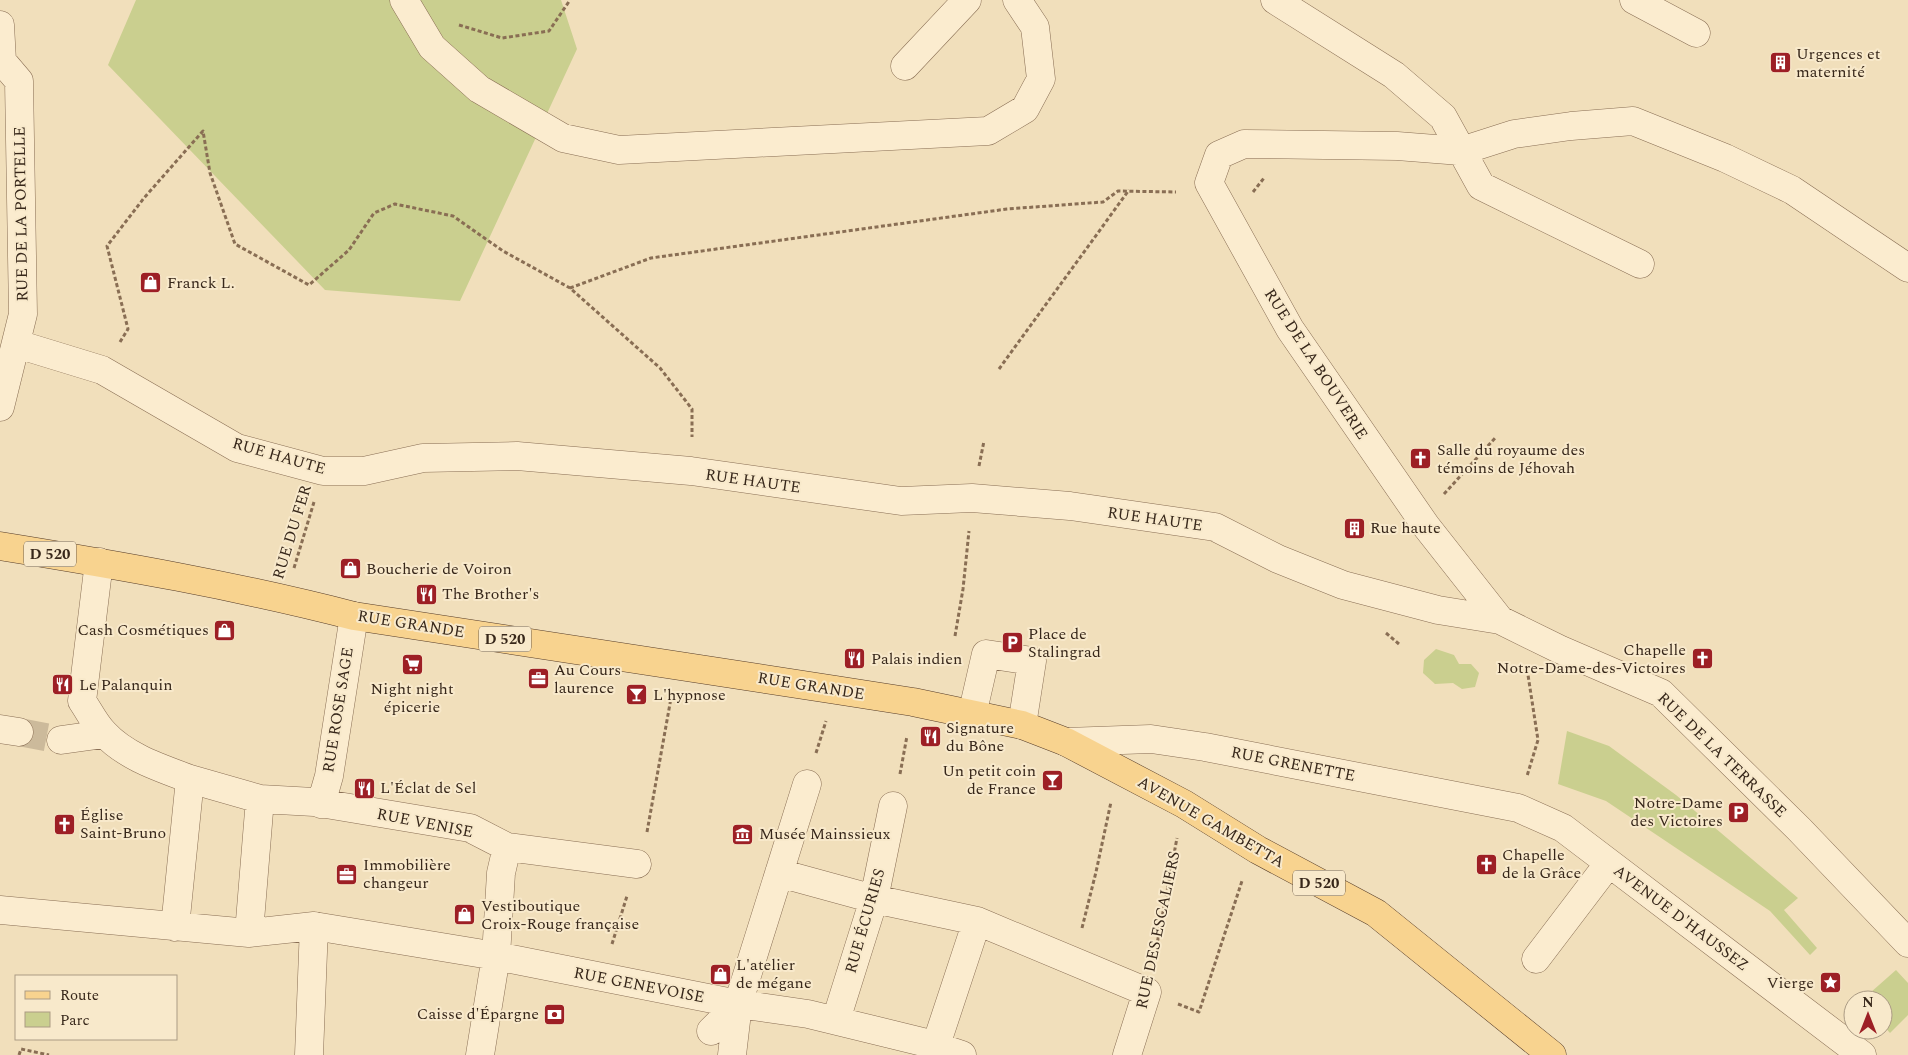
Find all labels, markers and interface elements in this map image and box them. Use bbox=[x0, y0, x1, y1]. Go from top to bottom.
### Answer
place label: Urgences et maternité bbox=[1796, 42, 1881, 84]
building icon: Urgences et maternité bbox=[1768, 51, 1792, 75]
street label: RUE DE LA PORTELLE bbox=[7, 126, 35, 302]
shop icon: Franck L. bbox=[139, 271, 163, 295]
place label: Franck L. bbox=[167, 271, 235, 295]
street label: RUE DE LA BOUVERIE bbox=[1258, 284, 1374, 444]
street label: RUE HAUTE bbox=[229, 431, 329, 481]
place label: Salle du royaume des témoins de Jéhovah bbox=[1437, 438, 1585, 480]
church icon: Salle du royaume des témoins de Jéhovah bbox=[1409, 447, 1433, 471]
street label: RUE HAUTE bbox=[704, 462, 802, 500]
street label: RUE DU FER bbox=[266, 481, 318, 582]
street label: RUE HAUTE bbox=[1106, 500, 1204, 538]
building icon: Rue haute bbox=[1342, 516, 1366, 540]
place label: Rue haute bbox=[1370, 516, 1441, 540]
road number: D 520 bbox=[24, 542, 76, 566]
shop icon: Boucherie de Voiron bbox=[338, 557, 362, 581]
place label: Boucherie de Voiron bbox=[366, 557, 512, 581]
restaurant icon: The Brother's bbox=[414, 582, 438, 606]
place label: The Brother's bbox=[442, 582, 539, 606]
street label: RUE GRANDE bbox=[356, 604, 466, 644]
place label: Cash Cosmétiques bbox=[77, 618, 209, 642]
shop icon: Cash Cosmétiques bbox=[213, 618, 237, 642]
place label: Place de Stalingrad bbox=[1028, 622, 1101, 664]
road number: D 520 bbox=[479, 626, 531, 652]
parking icon: Place de Stalingrad bbox=[1000, 631, 1024, 655]
place label: Chapelle Notre-Dame-des-Victoires bbox=[1497, 638, 1686, 680]
street label: RUE ROSE SAGE bbox=[316, 646, 360, 774]
restaurant icon: Palais indien bbox=[843, 647, 867, 671]
place label: Palais indien bbox=[871, 647, 962, 671]
church icon: Chapelle Notre-Dame-des-Victoires bbox=[1690, 647, 1714, 671]
supermarket icon: Night night épicerie bbox=[400, 653, 424, 677]
place label: Au Cours laurence bbox=[554, 658, 621, 700]
street label: RUE GRANDE bbox=[756, 666, 866, 706]
office icon: Au Cours laurence bbox=[526, 667, 550, 691]
restaurant icon: Le Palanquin bbox=[51, 673, 75, 697]
place label: Le Palanquin bbox=[79, 673, 173, 697]
place label: Night night épicerie bbox=[370, 677, 454, 719]
bar icon: L'hypnose bbox=[625, 683, 649, 707]
place label: L'hypnose bbox=[653, 683, 726, 707]
street label: RUE DE LA TERRASSE bbox=[1652, 687, 1792, 823]
place label: Signature du Bône bbox=[946, 716, 1014, 758]
restaurant icon: Signature du Bône bbox=[918, 725, 942, 749]
street label: RUE GRENETTE bbox=[1229, 740, 1357, 788]
place label: Un petit coin de France bbox=[942, 759, 1036, 801]
bar icon: Un petit coin de France bbox=[1040, 768, 1064, 792]
street label: AVENUE GAMBETTA bbox=[1133, 770, 1289, 874]
restaurant icon: L'Éclat de Sel bbox=[352, 776, 376, 800]
place label: L'Éclat de Sel bbox=[380, 776, 476, 800]
place label: Notre-Dame des Victoires bbox=[1631, 791, 1723, 833]
parking icon: Notre-Dame des Victoires bbox=[1727, 800, 1751, 824]
street label: RUE VENISE bbox=[375, 802, 475, 844]
place label: Église Saint-Bruno bbox=[80, 803, 166, 845]
church icon: Église Saint-Bruno bbox=[52, 812, 76, 836]
museum icon: Musée Mainssieux bbox=[731, 822, 755, 846]
place label: Musée Mainssieux bbox=[759, 822, 891, 846]
place label: Chapelle de la Grâce bbox=[1502, 843, 1581, 885]
street label: RUE DES ESCALIERS bbox=[1130, 849, 1186, 1011]
church icon: Chapelle de la Grâce bbox=[1474, 852, 1498, 876]
place label: Immobilière changeur bbox=[363, 853, 451, 895]
street label: AVENUE D'HAUSSEZ bbox=[1608, 859, 1754, 977]
office icon: Immobilière changeur bbox=[335, 862, 359, 886]
street label: RUE ÉCURIES bbox=[839, 866, 891, 976]
road number: D 520 bbox=[1293, 870, 1345, 896]
place label: Vestiboutique Croix-Rouge française bbox=[481, 894, 639, 936]
shop icon: Vestiboutique Croix-Rouge française bbox=[453, 903, 477, 927]
place label: L'atelier de mégane bbox=[736, 953, 812, 995]
street label: RUE GENEVOISE bbox=[572, 961, 706, 1009]
shop icon: L'atelier de mégane bbox=[708, 962, 732, 986]
place label: Vierge bbox=[1767, 971, 1814, 995]
place icon: Vierge bbox=[1818, 971, 1842, 995]
legend bbox=[15, 975, 178, 1040]
text: Route bbox=[60, 984, 99, 1007]
north arrow bbox=[1843, 990, 1893, 1040]
text: N bbox=[1862, 992, 1874, 1013]
place label: Caisse d'Épargne bbox=[417, 1002, 539, 1026]
bank icon: Caisse d'Épargne bbox=[543, 1002, 567, 1026]
text: Parc bbox=[60, 1009, 90, 1032]

